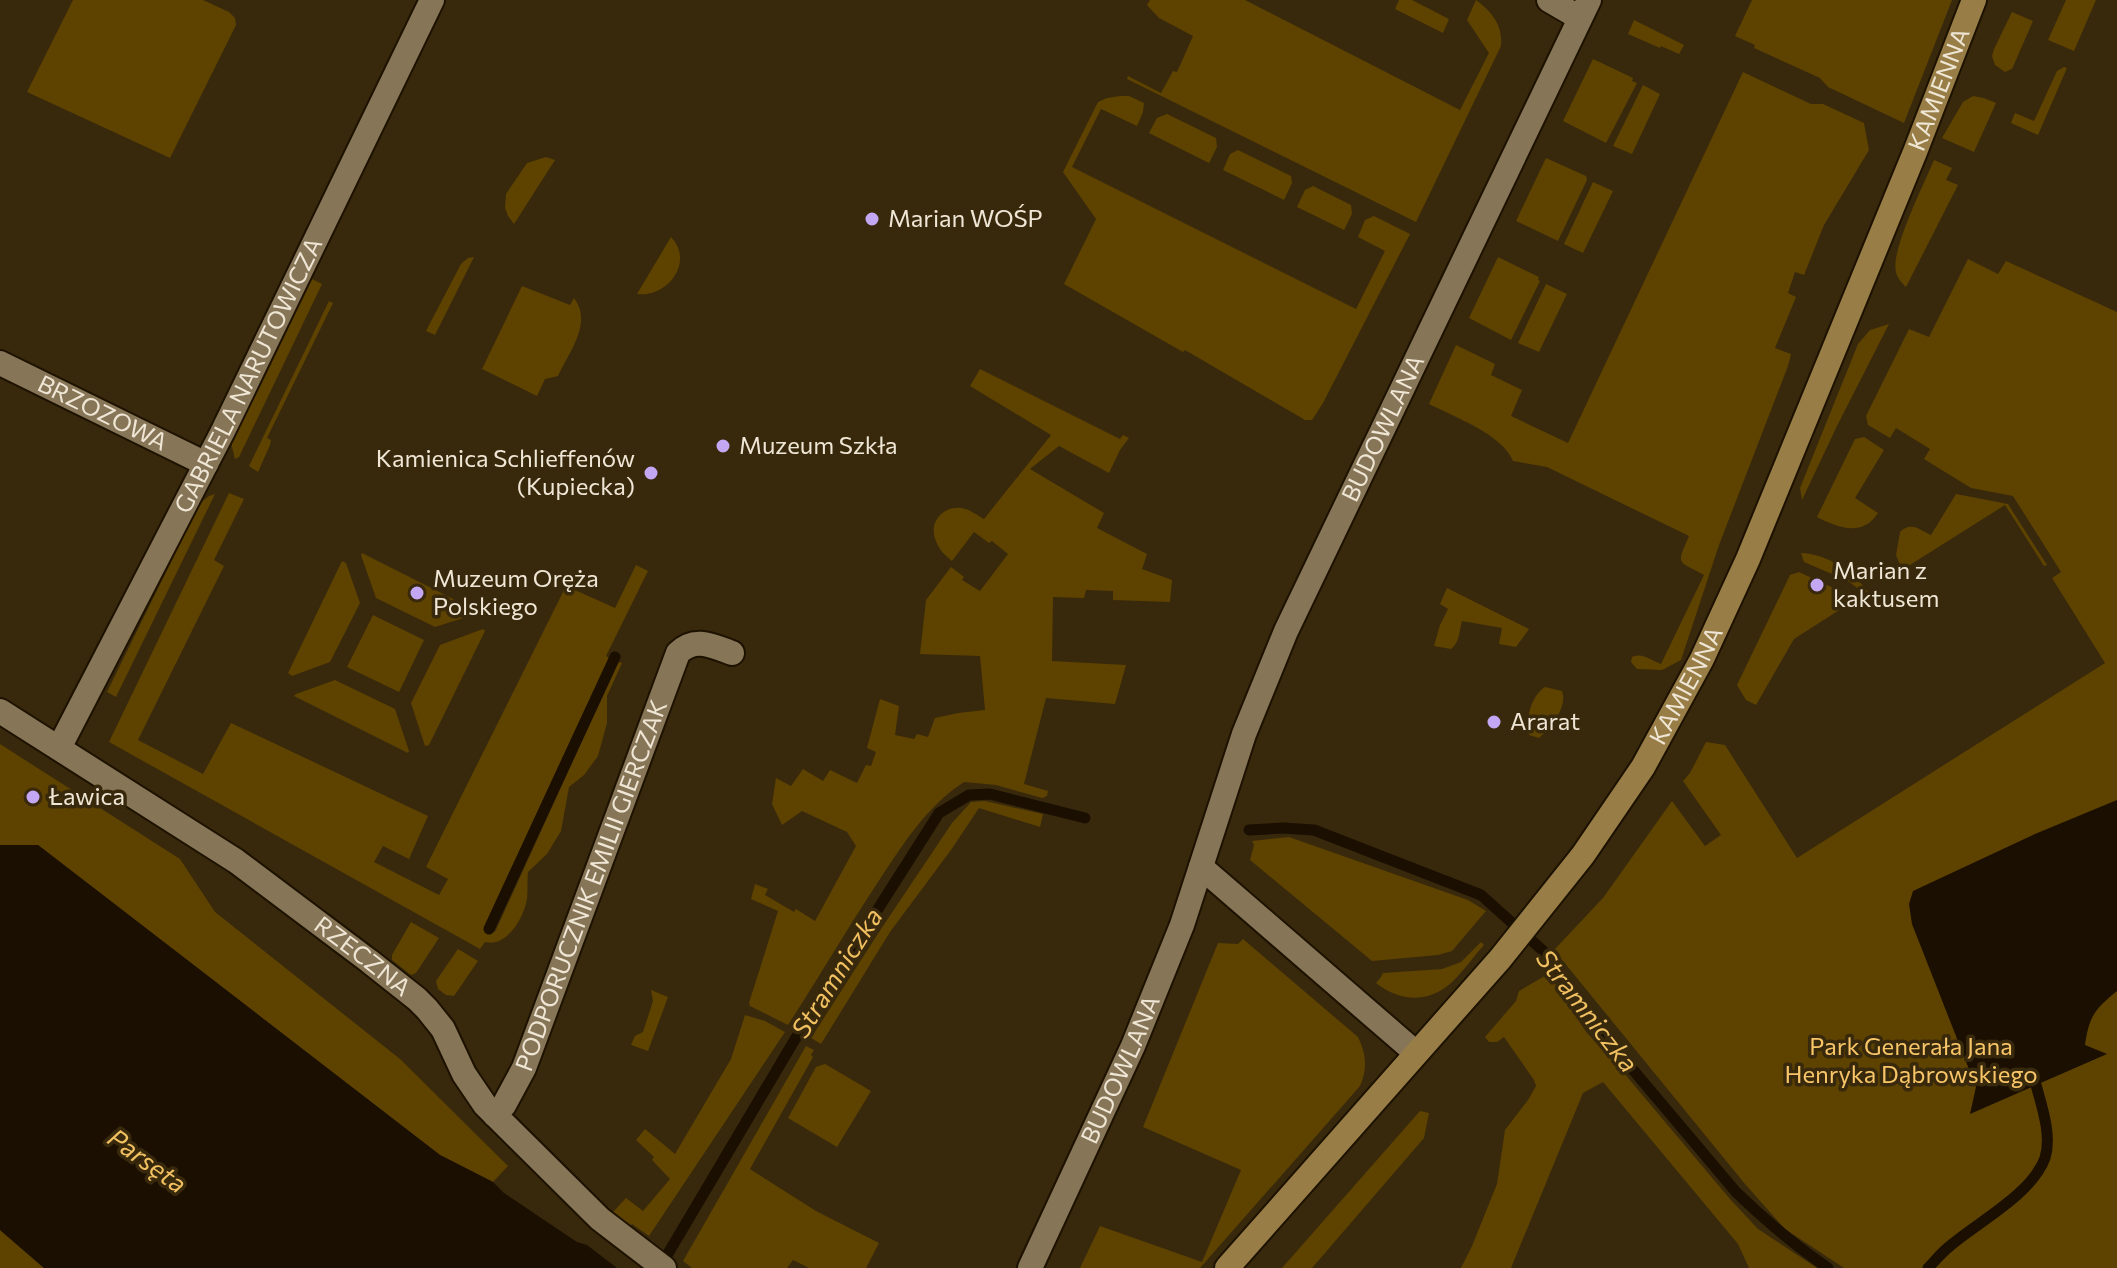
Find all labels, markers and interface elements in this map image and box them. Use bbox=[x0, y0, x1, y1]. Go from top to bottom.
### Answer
street label: KAMIENNA bbox=[1901, 23, 1975, 155]
place label: Marian WOŚP bbox=[888, 203, 1043, 232]
marker: Marian WOŚP bbox=[863, 210, 881, 228]
street label: GABRIELA NARUTOWICZA bbox=[167, 232, 328, 518]
street label: BUDOWLANA bbox=[1334, 350, 1429, 506]
street label: BRZOZOWA bbox=[33, 368, 173, 456]
place label: Muzeum Szkła bbox=[739, 430, 898, 459]
marker: Muzeum Szkła bbox=[714, 437, 732, 455]
place label: Kamienica Schlieffenów (Kupiecka) bbox=[376, 443, 635, 500]
marker: Kamienica Schlieffenów (Kupiecka) bbox=[642, 464, 660, 482]
place label: Marian z kaktusem bbox=[1833, 555, 1939, 612]
place label: Muzeum Oręża Polskiego bbox=[433, 563, 599, 620]
marker: Marian z kaktusem bbox=[1808, 576, 1826, 594]
marker: Muzeum Oręża Polskiego bbox=[408, 584, 426, 602]
street label: KAMIENNA bbox=[1642, 622, 1728, 749]
street label: PODPORUCZNIK EMILII GIERCZAK bbox=[508, 696, 672, 1075]
place label: Ararat bbox=[1510, 706, 1580, 735]
marker: Ararat bbox=[1485, 713, 1503, 731]
place label: Ławica bbox=[48, 781, 125, 810]
marker: Ławica bbox=[24, 788, 42, 806]
water label: Stramniczka bbox=[784, 902, 888, 1043]
street label: RZECZNA bbox=[309, 909, 417, 1001]
water label: Stramniczka bbox=[1531, 943, 1646, 1078]
street label: BUDOWLANA bbox=[1074, 991, 1165, 1148]
park label: Park Generała Jana Henryka Dąbrowskiego bbox=[1784, 1031, 2038, 1088]
water label: Parsęta bbox=[103, 1121, 193, 1199]

